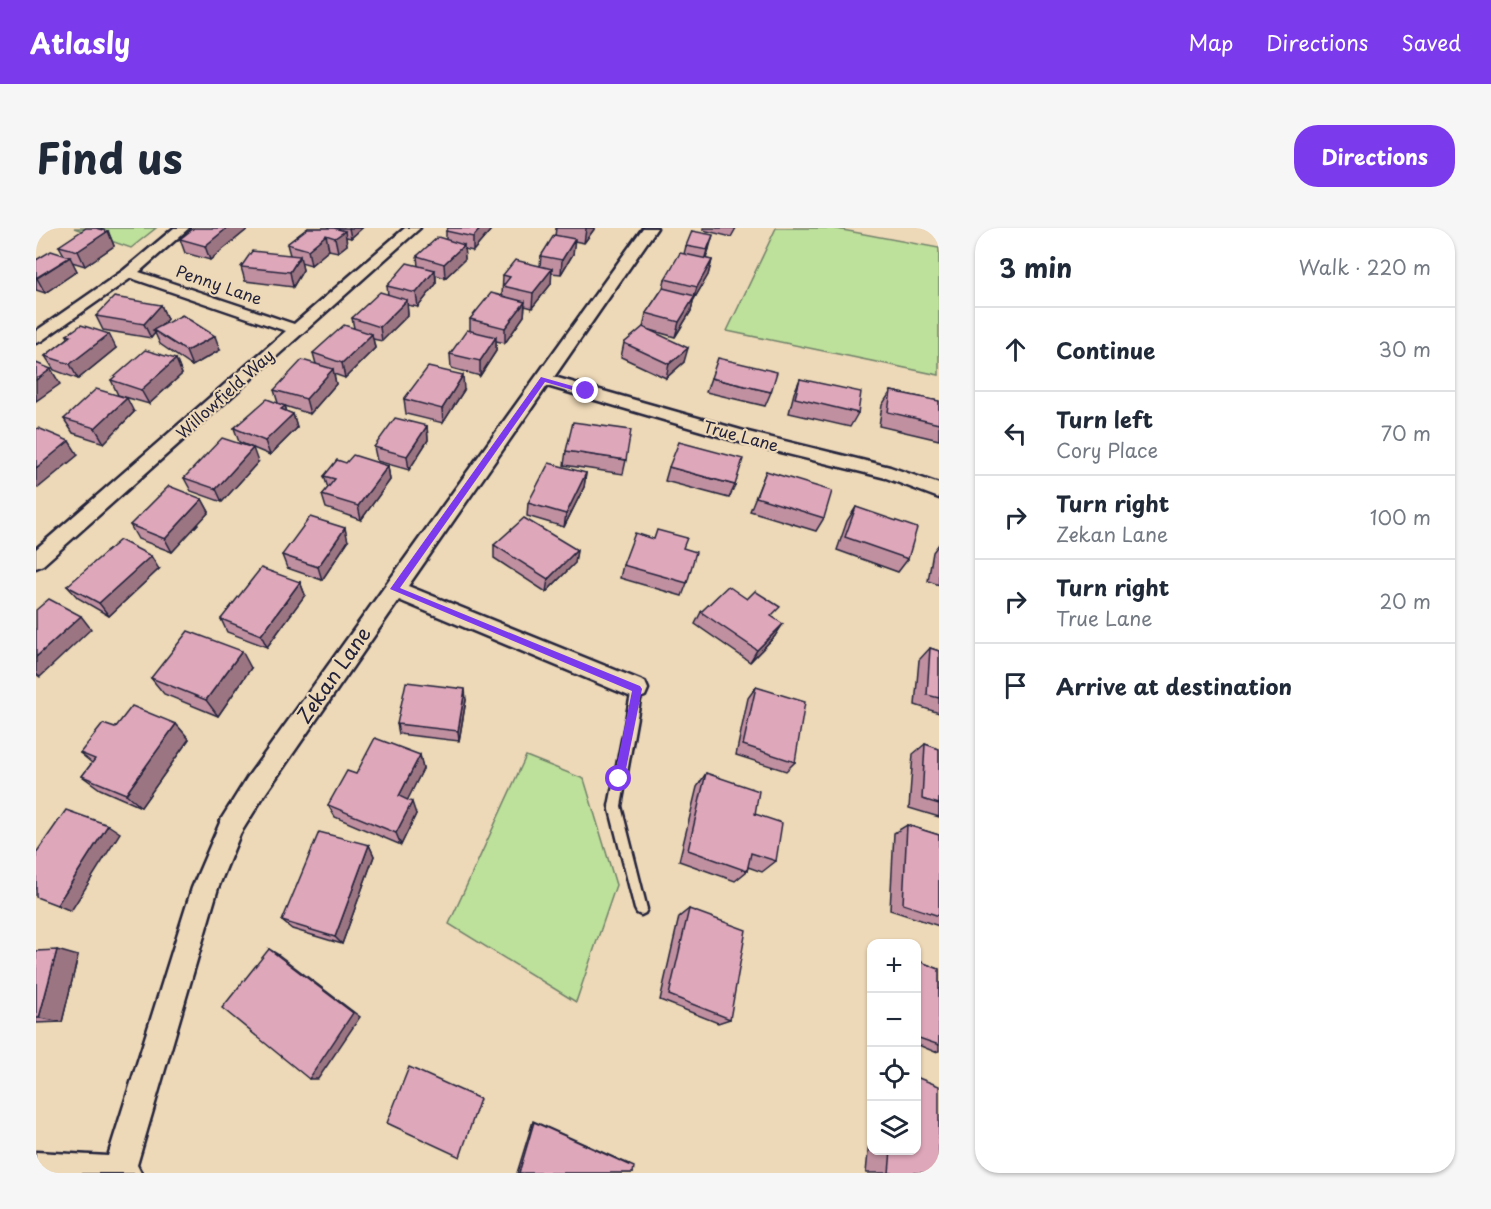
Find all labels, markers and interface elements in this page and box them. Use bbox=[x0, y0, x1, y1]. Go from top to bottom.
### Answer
text: Atlasly bbox=[30, 21, 130, 64]
text: Map bbox=[1188, 26, 1233, 58]
text: Directions bbox=[1266, 26, 1368, 58]
text: Saved bbox=[1401, 26, 1461, 58]
text: Find us bbox=[36, 125, 183, 188]
button: Directions bbox=[1294, 125, 1455, 187]
text: 3 min bbox=[999, 248, 1072, 287]
text: Walk · 220 m bbox=[1299, 252, 1431, 282]
street label: Penny Lane bbox=[173, 258, 266, 310]
icon: ahead bbox=[999, 333, 1032, 366]
text: Continue bbox=[1056, 333, 1155, 366]
text: 30 m bbox=[1378, 334, 1431, 364]
street label: Willowfield Way bbox=[170, 343, 279, 444]
route end bbox=[572, 377, 598, 403]
text: Turn left bbox=[1056, 402, 1153, 435]
street label: True Lane bbox=[701, 413, 782, 457]
icon: left bbox=[999, 417, 1032, 450]
text: 70 m bbox=[1381, 418, 1431, 448]
text: Cory Place bbox=[1056, 435, 1158, 465]
text: Turn right bbox=[1056, 486, 1169, 519]
icon: right bbox=[999, 501, 1032, 534]
text: 100 m bbox=[1370, 502, 1431, 532]
text: Zekan Lane bbox=[1056, 519, 1168, 549]
text: Turn right bbox=[1056, 570, 1169, 603]
icon: right bbox=[999, 585, 1032, 618]
text: 20 m bbox=[1379, 586, 1431, 616]
text: True Lane bbox=[1056, 603, 1152, 633]
street label: Zekan Lane bbox=[289, 620, 378, 729]
icon: arrive bbox=[999, 669, 1032, 702]
text: Arrive at destination bbox=[1056, 669, 1292, 702]
route start bbox=[605, 765, 631, 791]
map controls bbox=[867, 939, 921, 1155]
button: + bbox=[867, 939, 921, 993]
button: − bbox=[867, 993, 921, 1047]
button: locate bbox=[867, 1047, 921, 1101]
button: layers bbox=[867, 1101, 921, 1155]

